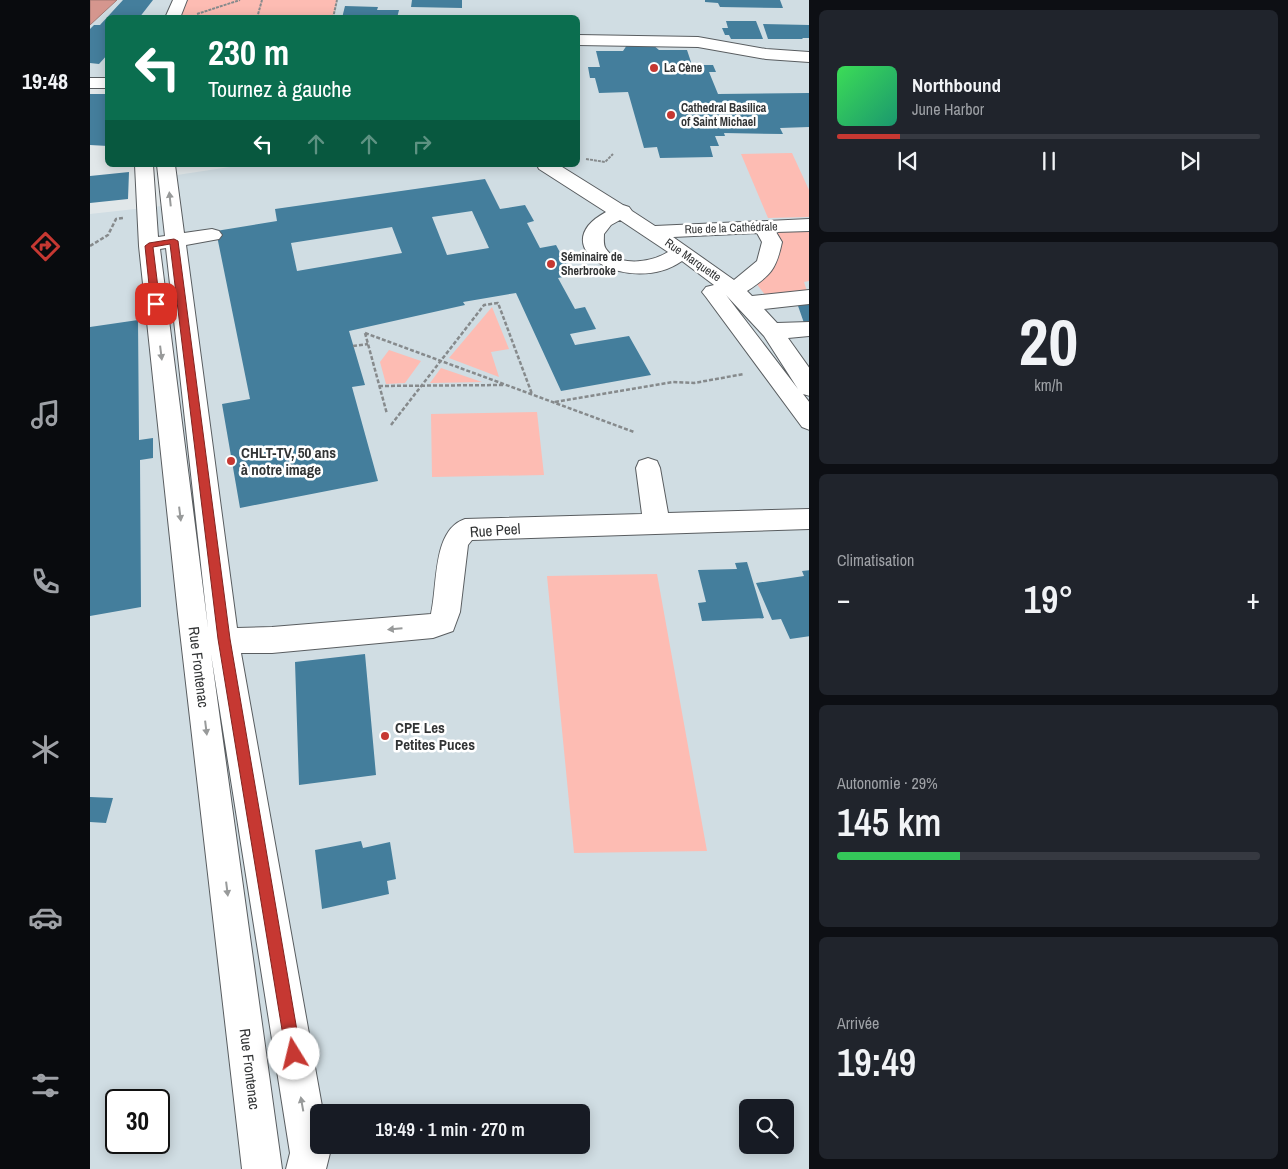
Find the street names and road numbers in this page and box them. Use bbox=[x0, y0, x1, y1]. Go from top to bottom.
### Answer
street label: Rue de la Cathédrale bbox=[684, 218, 778, 238]
street label: Rue Marquette bbox=[662, 235, 724, 285]
street label: Rue Peel bbox=[469, 518, 521, 542]
street label: Rue Frontenac bbox=[184, 625, 214, 709]
street label: Rue Frontenac bbox=[235, 1027, 265, 1111]

